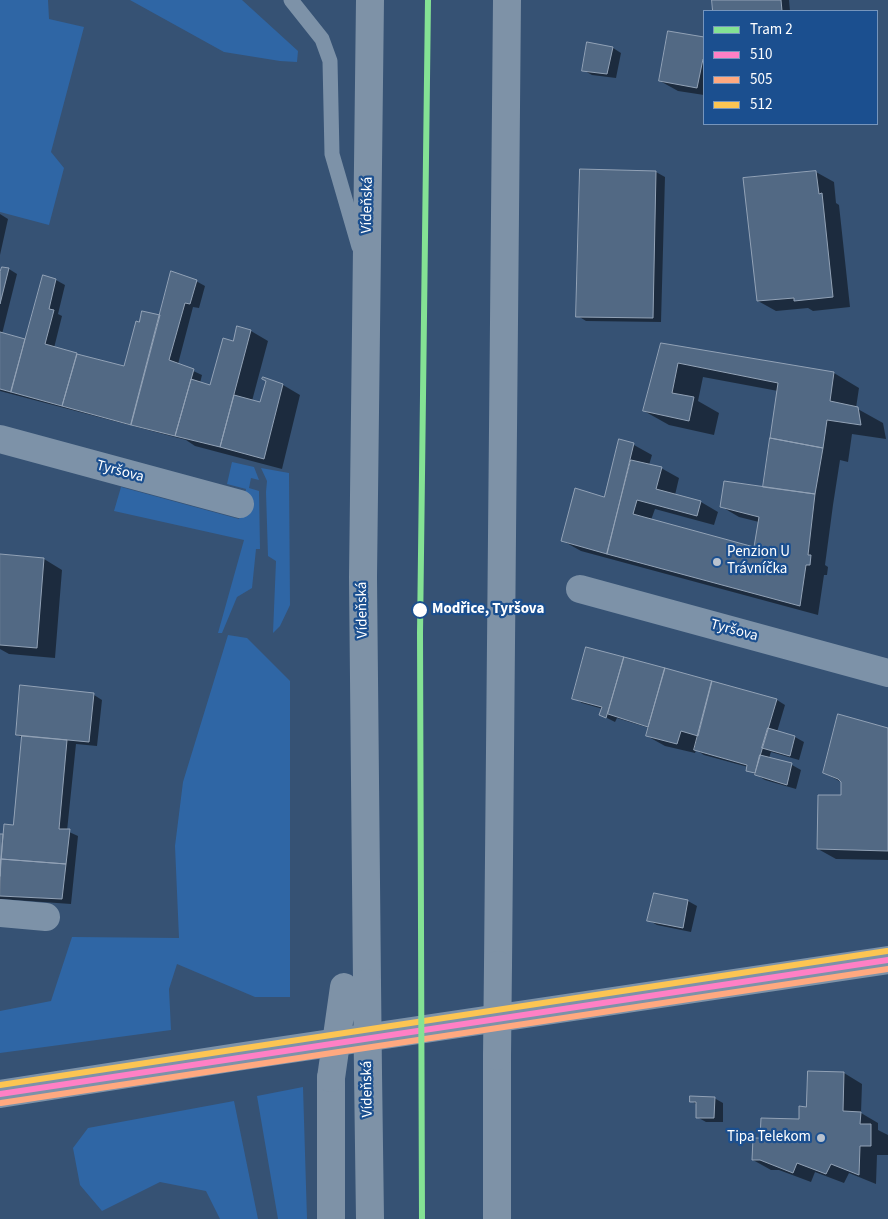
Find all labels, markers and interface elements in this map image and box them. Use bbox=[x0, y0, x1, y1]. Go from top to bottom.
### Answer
legend bbox=[703, 10, 878, 125]
text: Tram 2 bbox=[750, 19, 793, 40]
text: 510 bbox=[750, 44, 772, 65]
text: 505 bbox=[750, 69, 772, 90]
text: 512 bbox=[750, 94, 772, 115]
street label: Vídeňská bbox=[359, 176, 377, 234]
street label: Tyršova bbox=[94, 457, 146, 487]
place label: Penzion U Trávníčka bbox=[727, 544, 790, 579]
marker: Penzion U Trávníčka bbox=[711, 556, 723, 568]
street label: Vídeňská bbox=[354, 581, 372, 639]
marker: Modřice, Tyršova bbox=[411, 601, 429, 619]
place label: Modřice, Tyršova bbox=[432, 601, 544, 619]
street label: Tyršova bbox=[708, 616, 760, 646]
street label: Vídeňská bbox=[359, 1060, 377, 1118]
place label: Tipa Telekom bbox=[727, 1129, 811, 1147]
marker: Tipa Telekom bbox=[815, 1132, 827, 1144]

